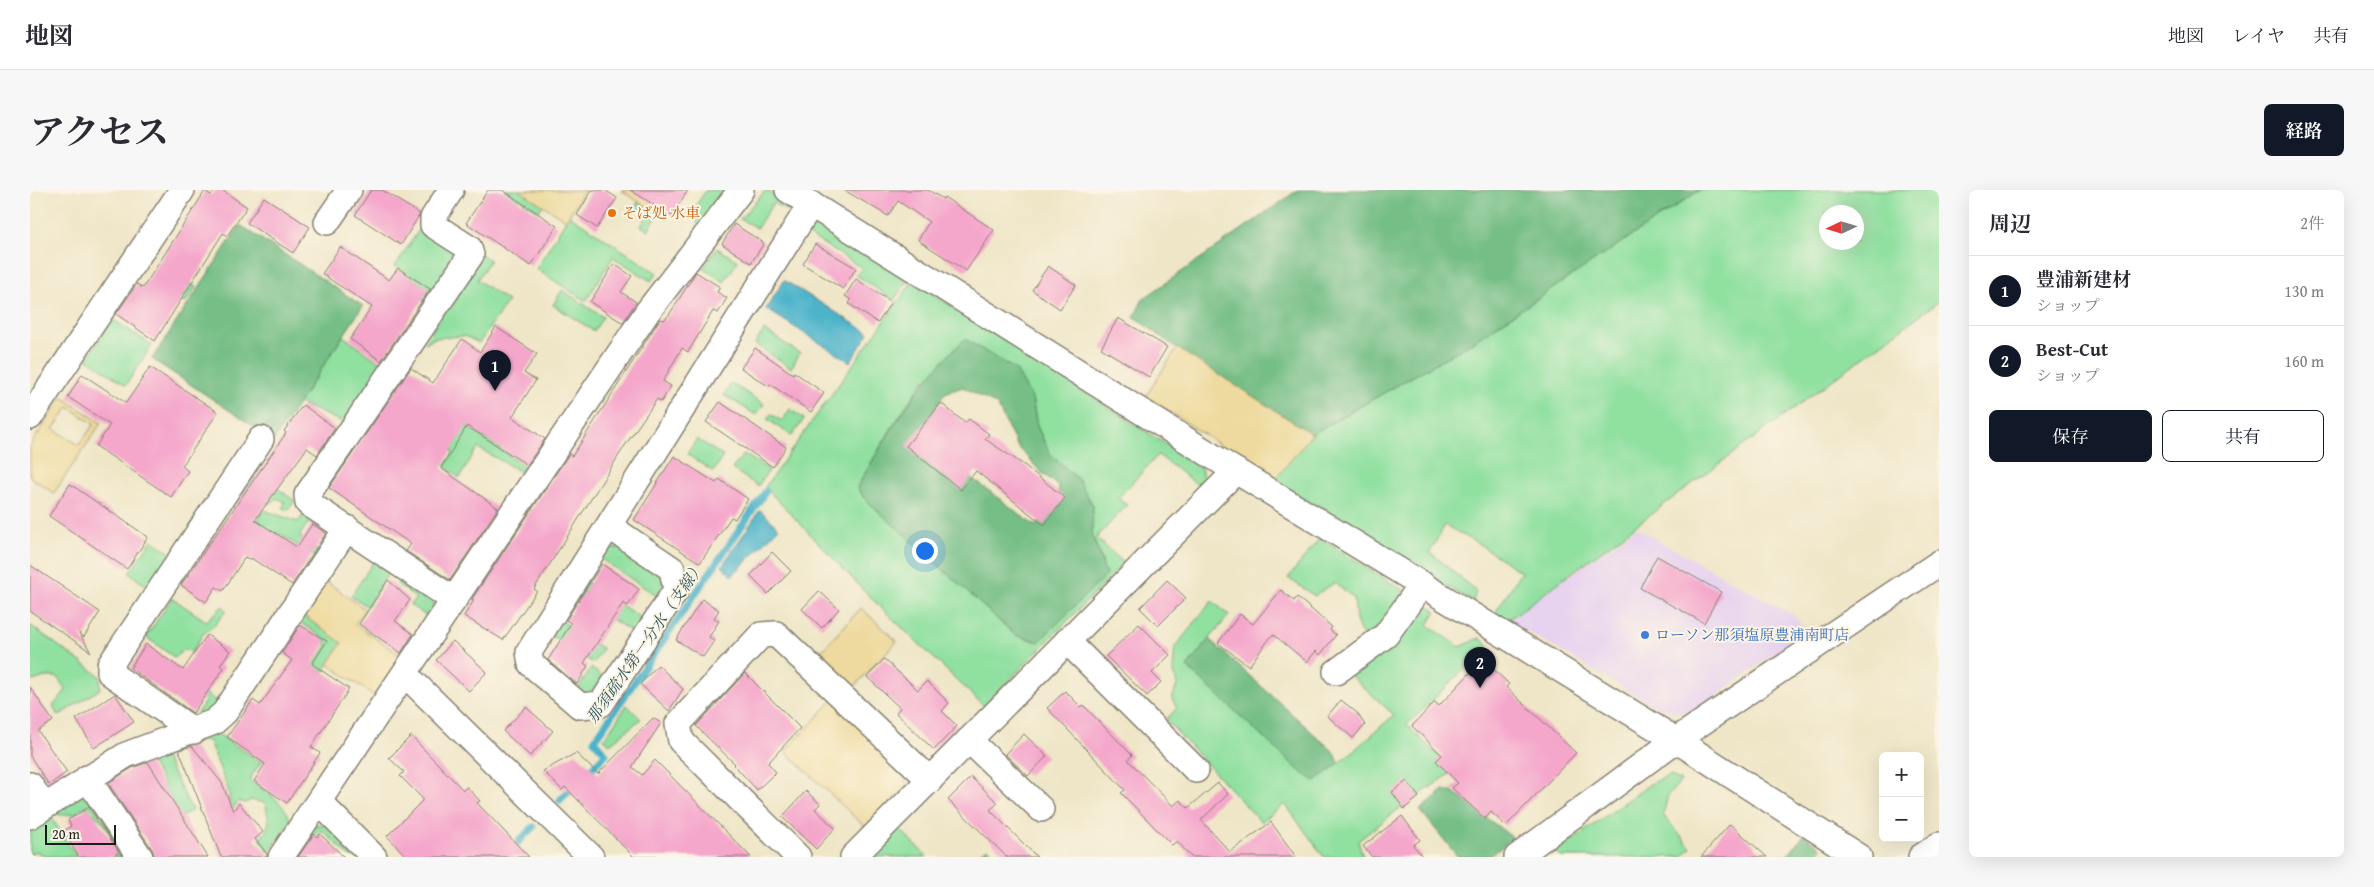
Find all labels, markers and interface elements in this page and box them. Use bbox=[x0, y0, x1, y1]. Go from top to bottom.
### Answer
text: 地図 bbox=[25, 18, 73, 53]
text: 地図 bbox=[2168, 22, 2204, 49]
text: レイヤ bbox=[2232, 22, 2285, 49]
text: 共有 bbox=[2313, 22, 2349, 49]
button: 経路 bbox=[2264, 104, 2344, 156]
text: アクセス bbox=[30, 106, 169, 157]
place label: そば処 水車 bbox=[622, 202, 700, 223]
north arrow bbox=[1819, 205, 1864, 250]
marker: そば処 水車 bbox=[606, 207, 618, 219]
text: 周辺 bbox=[1989, 208, 2031, 239]
text: 2件 bbox=[2300, 211, 2324, 235]
text: 豊浦新建材 bbox=[2036, 265, 2131, 293]
text: 1 bbox=[2001, 279, 2009, 303]
text: 130 m bbox=[2284, 279, 2324, 303]
text: ショップ bbox=[2036, 293, 2100, 317]
text: Best-Cut bbox=[2036, 335, 2108, 363]
text: 2 bbox=[2001, 349, 2009, 373]
text: 160 m bbox=[2284, 349, 2324, 373]
pin: 1 bbox=[479, 350, 511, 391]
text: ショップ bbox=[2036, 363, 2100, 387]
button: 保存 bbox=[1989, 410, 2152, 462]
button: 共有 bbox=[2162, 410, 2324, 462]
your location bbox=[912, 538, 938, 564]
water label: 那須疏水第一分水（支線） bbox=[580, 556, 710, 728]
place label: ローソン那須塩原豊浦南町店 bbox=[1655, 624, 1849, 645]
marker: ローソン那須塩原豊浦南町店 bbox=[1639, 629, 1651, 641]
pin: 2 bbox=[1464, 647, 1496, 688]
map controls bbox=[1879, 752, 1924, 842]
button: + bbox=[1879, 752, 1924, 797]
button: − bbox=[1879, 797, 1924, 842]
scale bar bbox=[45, 822, 116, 845]
text: 20 m bbox=[52, 824, 80, 844]

